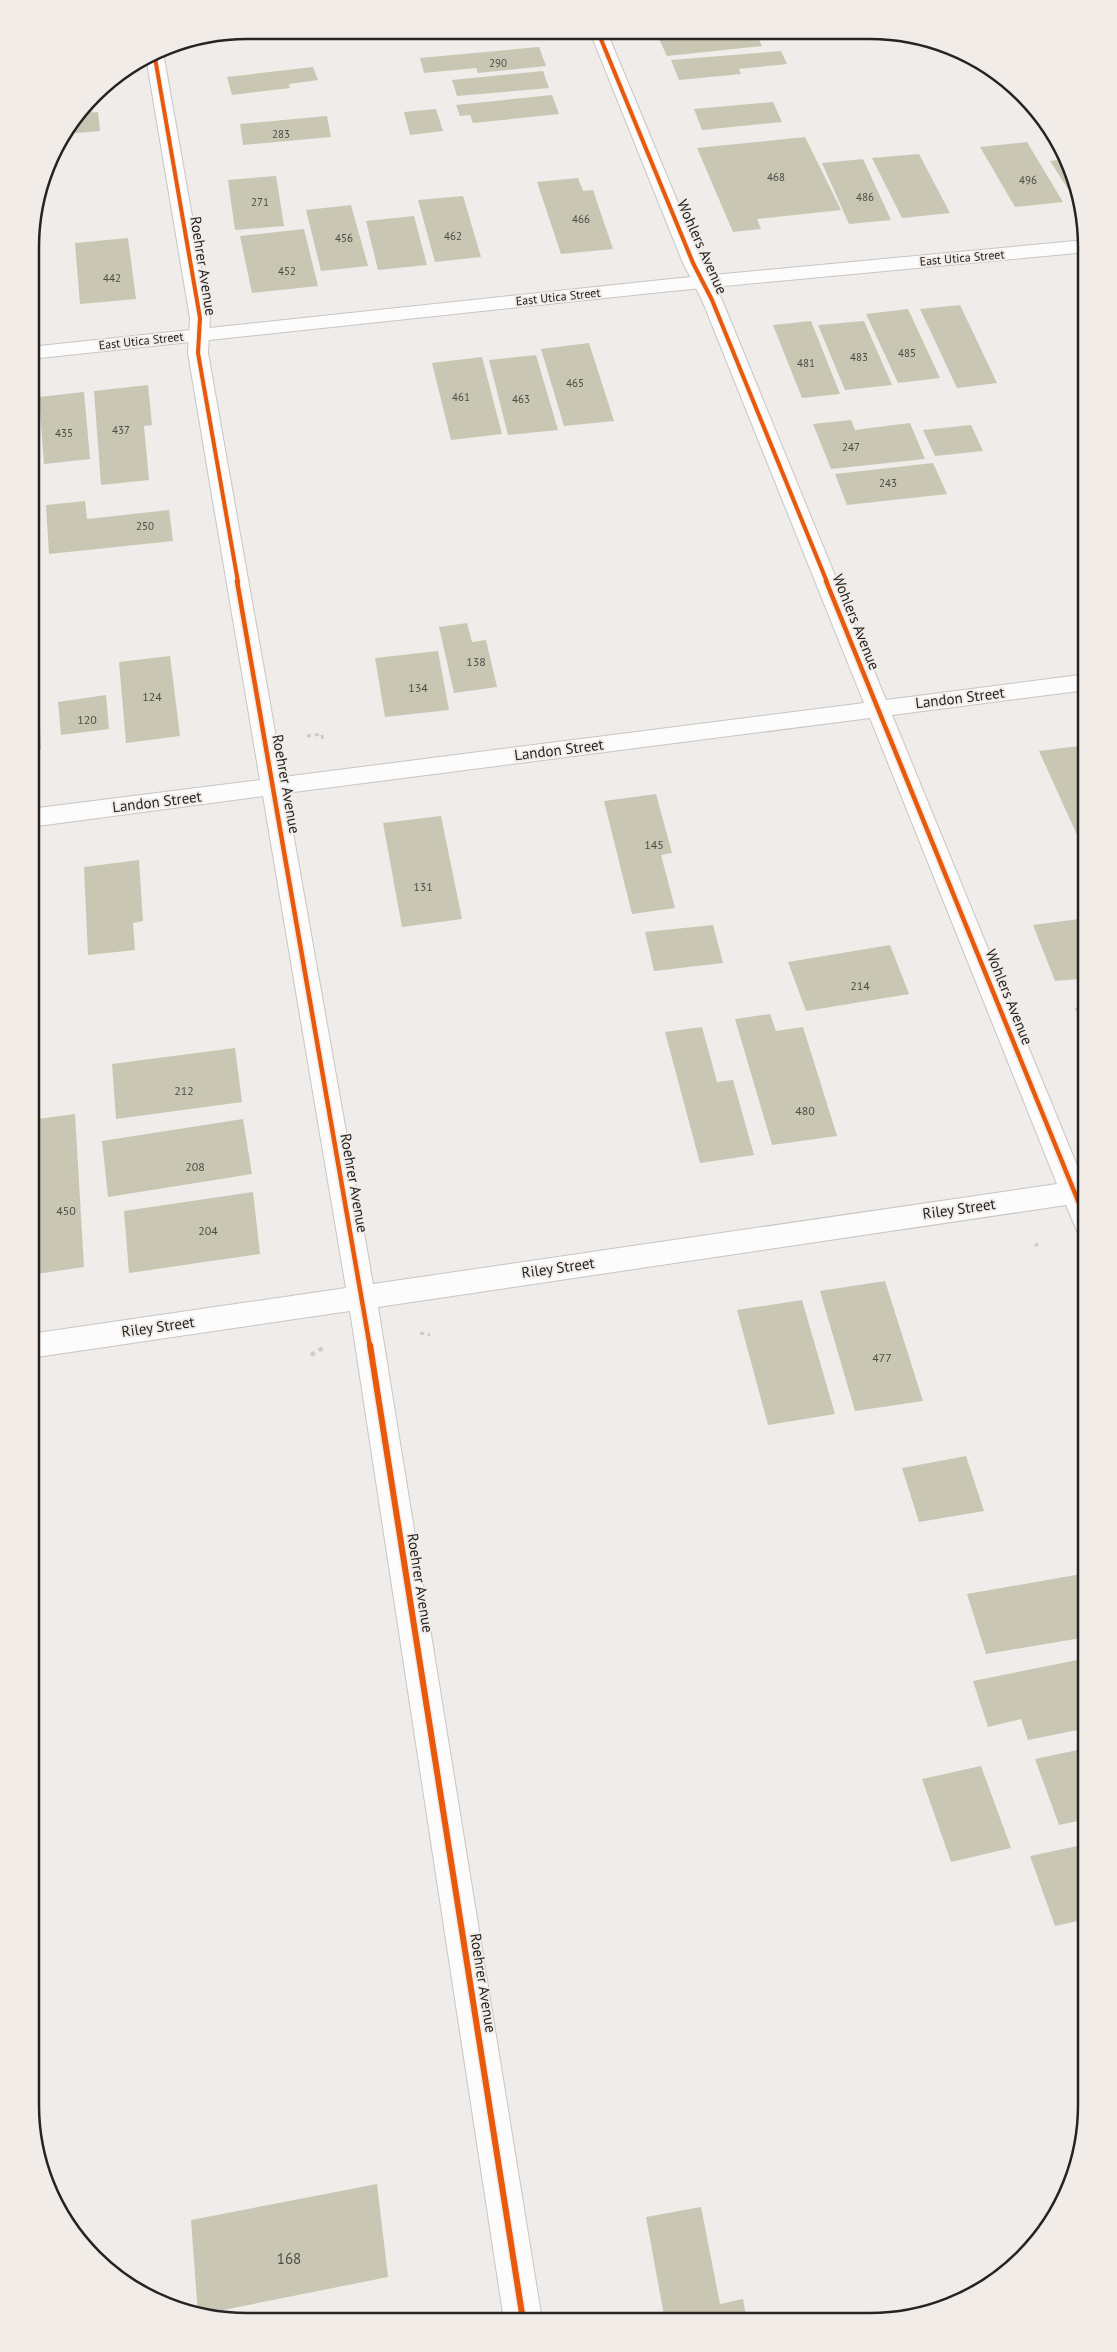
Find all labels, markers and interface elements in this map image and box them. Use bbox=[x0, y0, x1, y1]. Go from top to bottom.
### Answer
house number: 290 bbox=[489, 56, 507, 70]
house number: 283 bbox=[272, 127, 290, 141]
house number: 468 bbox=[767, 170, 785, 184]
house number: 496 bbox=[1019, 173, 1037, 187]
house number: 486 bbox=[856, 190, 874, 204]
house number: 271 bbox=[251, 195, 269, 209]
street label: Wohlers Avenue bbox=[673, 196, 732, 297]
house number: 466 bbox=[572, 212, 590, 226]
street label: Roehrer Avenue bbox=[186, 215, 221, 317]
house number: 462 bbox=[444, 229, 462, 243]
house number: 456 bbox=[335, 231, 353, 245]
street label: East Utica Street bbox=[919, 246, 1005, 269]
house number: 452 bbox=[278, 264, 296, 278]
house number: 442 bbox=[103, 271, 121, 285]
street label: East Utica Street bbox=[515, 285, 601, 308]
street label: East Utica Street bbox=[98, 329, 184, 352]
house number: 485 bbox=[898, 346, 916, 360]
house number: 483 bbox=[850, 350, 868, 364]
house number: 481 bbox=[797, 356, 815, 370]
house number: 465 bbox=[566, 376, 584, 390]
house number: 461 bbox=[452, 390, 470, 404]
house number: 463 bbox=[512, 392, 530, 406]
house number: 437 bbox=[112, 423, 130, 437]
house number: 435 bbox=[55, 426, 73, 440]
house number: 247 bbox=[842, 440, 860, 454]
house number: 243 bbox=[879, 476, 897, 490]
house number: 250 bbox=[136, 519, 154, 533]
street label: Wohlers Avenue bbox=[829, 571, 884, 673]
house number: 138 bbox=[466, 654, 486, 669]
house number: 134 bbox=[408, 680, 428, 695]
street label: Landon Street bbox=[914, 683, 1006, 712]
house number: 124 bbox=[142, 689, 162, 704]
house number: 120 bbox=[77, 712, 97, 727]
street label: Roehrer Avenue bbox=[268, 733, 305, 835]
street label: Landon Street bbox=[513, 735, 605, 764]
street label: Landon Street bbox=[111, 787, 203, 816]
house number: 145 bbox=[644, 837, 664, 852]
house number: 131 bbox=[413, 879, 433, 894]
street label: Wohlers Avenue bbox=[982, 946, 1037, 1048]
house number: 214 bbox=[850, 978, 870, 993]
house number: 212 bbox=[174, 1083, 194, 1098]
house number: 480 bbox=[795, 1103, 815, 1118]
street label: Roehrer Avenue bbox=[336, 1132, 373, 1234]
house number: 208 bbox=[185, 1159, 205, 1174]
street label: Riley Street bbox=[921, 1194, 997, 1223]
house number: 450 bbox=[56, 1203, 76, 1218]
house number: 204 bbox=[198, 1223, 218, 1238]
street label: Riley Street bbox=[520, 1253, 596, 1282]
street label: Riley Street bbox=[120, 1312, 196, 1341]
house number: 477 bbox=[872, 1350, 892, 1365]
street label: Roehrer Avenue bbox=[403, 1532, 438, 1634]
street label: Roehrer Avenue bbox=[466, 1932, 501, 2034]
house number: 168 bbox=[277, 2249, 301, 2268]

